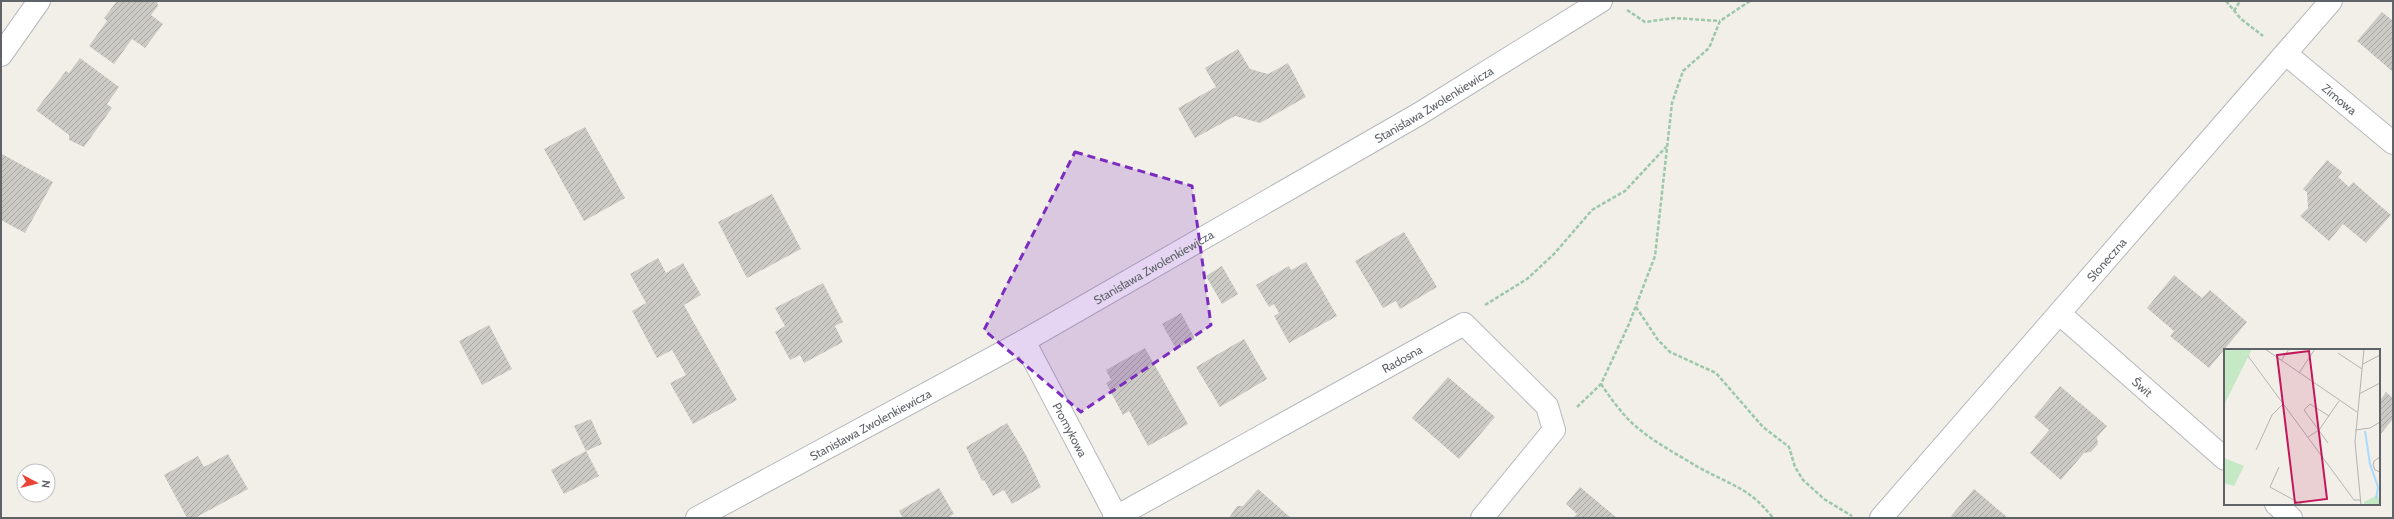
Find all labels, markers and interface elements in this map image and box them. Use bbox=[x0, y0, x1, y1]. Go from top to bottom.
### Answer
street label: Stanisława Zwolenkiewicza bbox=[1372, 62, 1496, 146]
street label: Zimowa bbox=[2319, 80, 2360, 118]
street label: Stanisława Zwolenkiewicza bbox=[1091, 226, 1216, 307]
street label: Słoneczna bbox=[2083, 234, 2129, 284]
street label: Radosna bbox=[1379, 341, 1425, 376]
inset map bbox=[2224, 349, 2380, 505]
street label: Świt bbox=[2129, 374, 2156, 400]
street label: Stanisława Zwolenkiewicza bbox=[807, 385, 934, 463]
street label: Promykowa bbox=[1050, 400, 1091, 460]
north arrow bbox=[16, 463, 56, 503]
text: N bbox=[39, 480, 53, 489]

